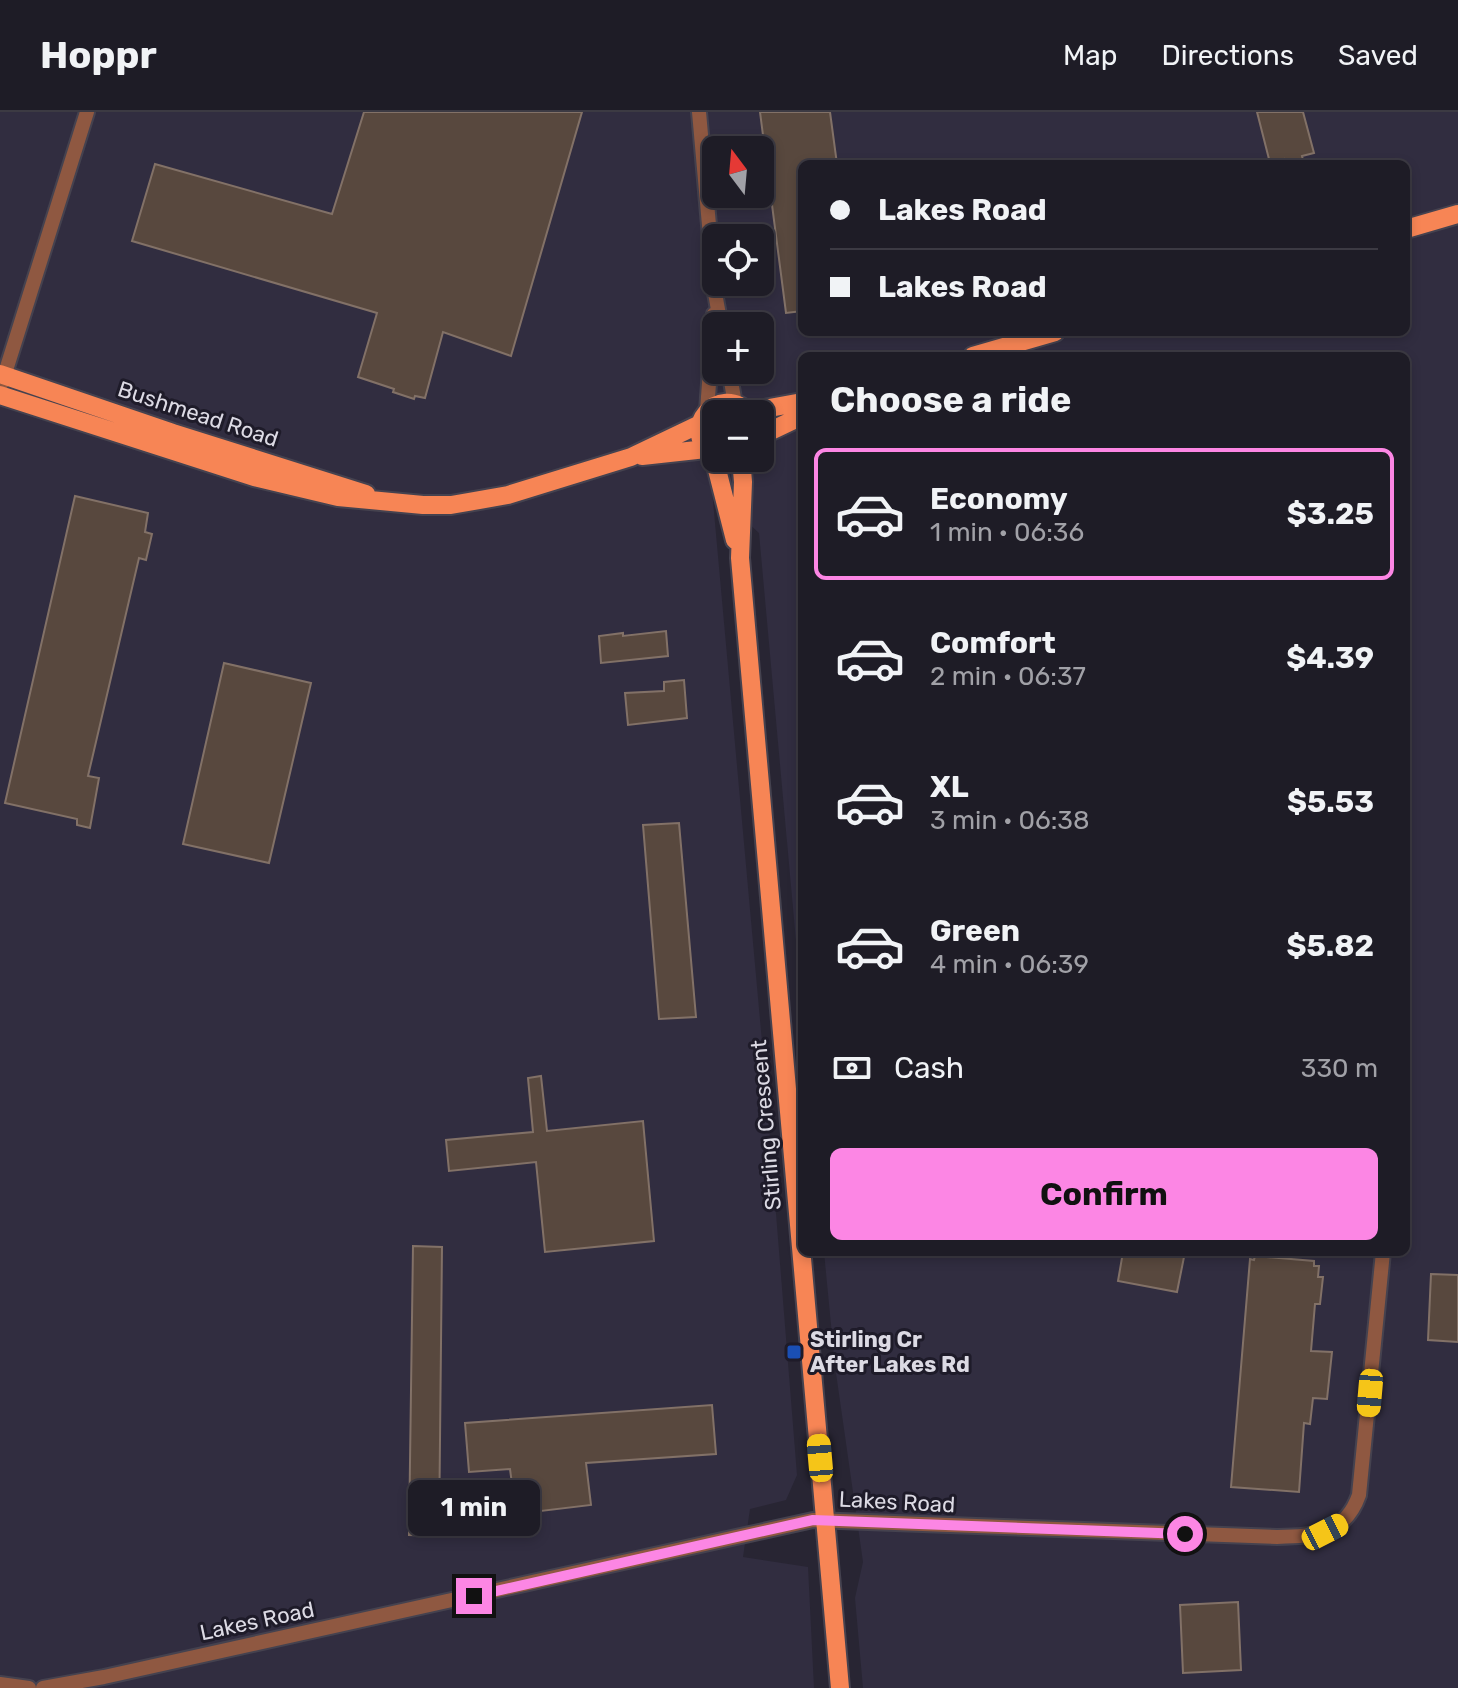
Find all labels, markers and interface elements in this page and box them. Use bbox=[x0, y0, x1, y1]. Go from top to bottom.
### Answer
text: Hoppr bbox=[40, 32, 157, 78]
text: Map bbox=[1063, 39, 1117, 72]
text: Directions bbox=[1161, 39, 1294, 72]
text: Saved bbox=[1338, 39, 1418, 72]
north arrow bbox=[702, 136, 774, 208]
map controls bbox=[702, 136, 774, 472]
text: Lakes Road bbox=[878, 192, 1047, 228]
button: locate bbox=[702, 224, 774, 296]
text: Lakes Road bbox=[878, 269, 1047, 305]
button: + bbox=[702, 312, 774, 384]
street label: Bushmead Road bbox=[114, 375, 282, 453]
text: Choose a ride bbox=[830, 378, 1071, 421]
button: − bbox=[702, 400, 774, 472]
icon: car bbox=[834, 478, 906, 550]
text: Economy bbox=[930, 481, 1068, 517]
text: $3.25 bbox=[1287, 496, 1374, 532]
text: 1 min · 06:36 bbox=[930, 517, 1084, 548]
icon: car bbox=[834, 622, 906, 694]
text: Comfort bbox=[930, 625, 1056, 661]
text: $4.39 bbox=[1286, 640, 1374, 676]
text: 2 min · 06:37 bbox=[930, 661, 1086, 692]
icon: car bbox=[834, 766, 906, 838]
text: XL bbox=[930, 769, 969, 805]
text: $5.53 bbox=[1287, 784, 1374, 820]
text: 3 min · 06:38 bbox=[930, 805, 1089, 836]
icon: car bbox=[834, 910, 906, 982]
text: Green bbox=[930, 913, 1020, 949]
text: $5.82 bbox=[1287, 928, 1374, 964]
text: 4 min · 06:39 bbox=[930, 949, 1089, 980]
street label: Stirling Crescent bbox=[745, 1038, 787, 1211]
icon: cash bbox=[830, 1046, 874, 1090]
text: Cash bbox=[894, 1050, 964, 1086]
text: 330 m bbox=[1301, 1053, 1378, 1084]
button: Confirm bbox=[830, 1148, 1378, 1240]
place label: Stirling Cr After Lakes Rd bbox=[810, 1326, 970, 1378]
marker: Stirling Cr After Lakes Rd bbox=[785, 1343, 803, 1361]
car bbox=[1356, 1368, 1384, 1418]
car bbox=[806, 1433, 834, 1483]
callout: 1 min bbox=[408, 1480, 540, 1536]
street label: Lakes Road bbox=[838, 1485, 956, 1519]
text: 1 min bbox=[441, 1492, 507, 1523]
car bbox=[1298, 1510, 1352, 1554]
route start bbox=[1167, 1516, 1203, 1552]
route end bbox=[456, 1578, 492, 1614]
street label: Lakes Road bbox=[197, 1596, 317, 1646]

